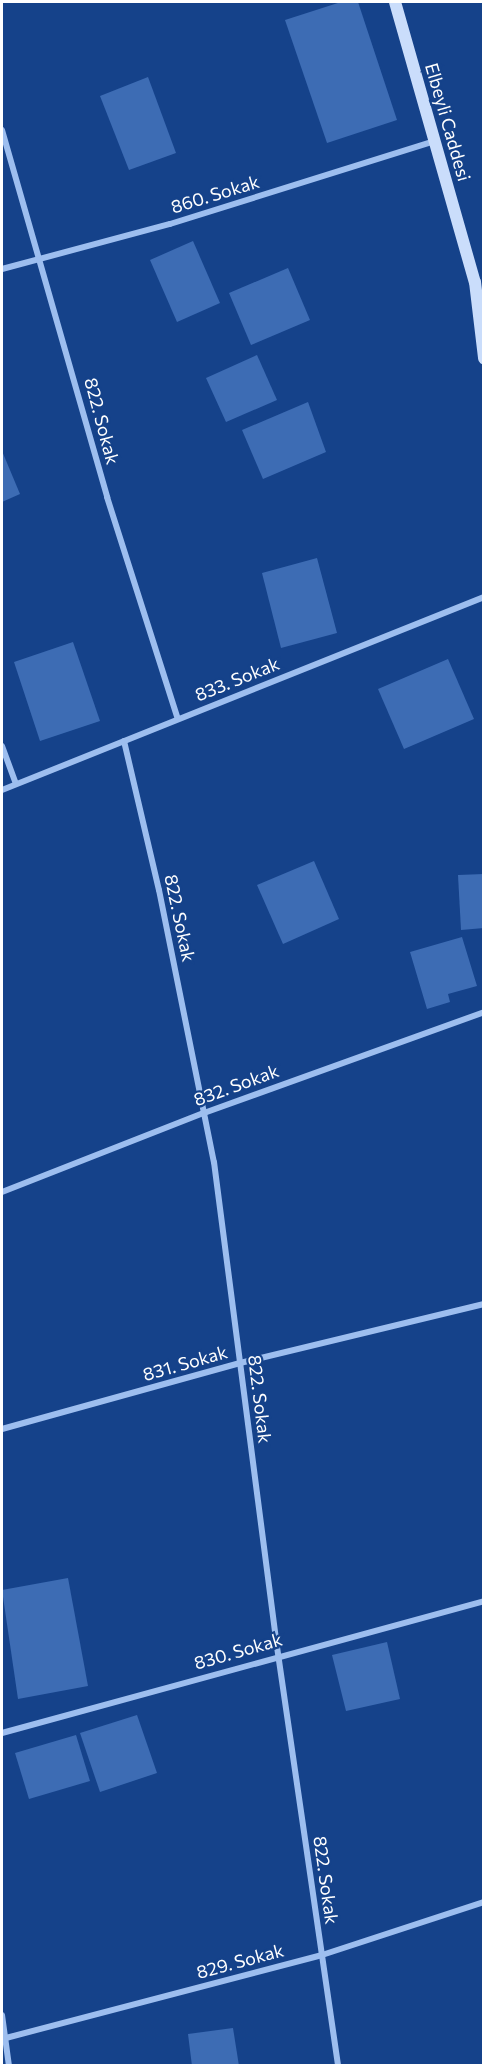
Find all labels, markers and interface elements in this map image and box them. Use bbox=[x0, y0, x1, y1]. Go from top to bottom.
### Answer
street label: Elbeyli Caddesi bbox=[421, 60, 475, 184]
street label: 860. Sokak bbox=[168, 170, 262, 218]
street label: 822. Sokak bbox=[80, 375, 124, 467]
street label: 833. Sokak bbox=[192, 652, 282, 706]
street label: 822. Sokak bbox=[160, 872, 200, 964]
street label: 832. Sokak bbox=[190, 1060, 282, 1110]
street label: 831. Sokak bbox=[140, 1341, 230, 1385]
street label: 822. Sokak bbox=[244, 1354, 276, 1444]
street label: 830. Sokak bbox=[192, 1628, 284, 1674]
street label: 822. Sokak bbox=[309, 1835, 343, 1925]
street label: 829. Sokak bbox=[194, 1939, 286, 1983]

